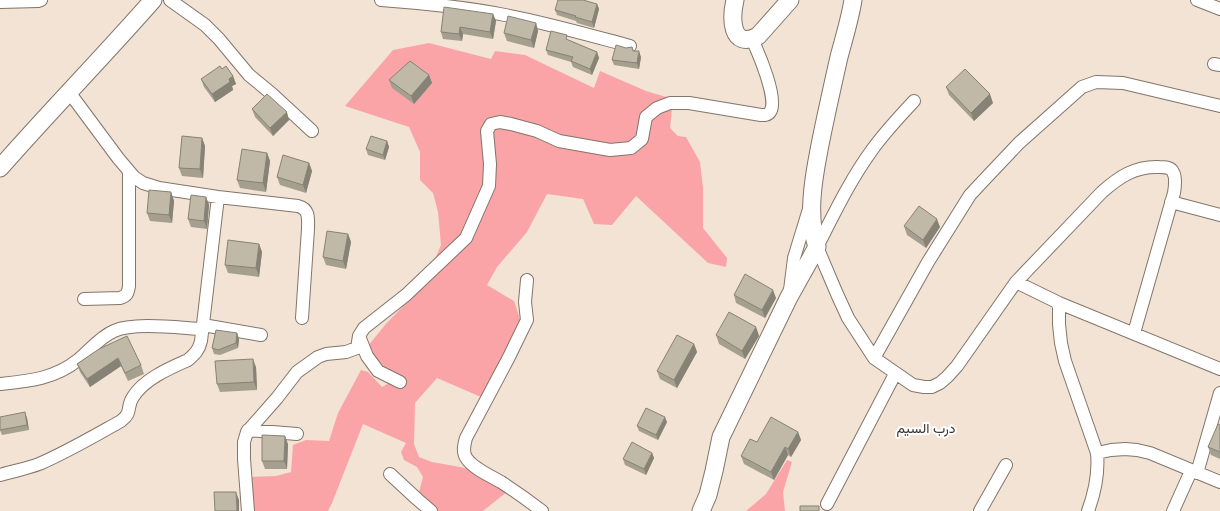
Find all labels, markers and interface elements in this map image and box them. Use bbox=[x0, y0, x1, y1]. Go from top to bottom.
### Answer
district label: درب السيم bbox=[896, 420, 956, 437]

